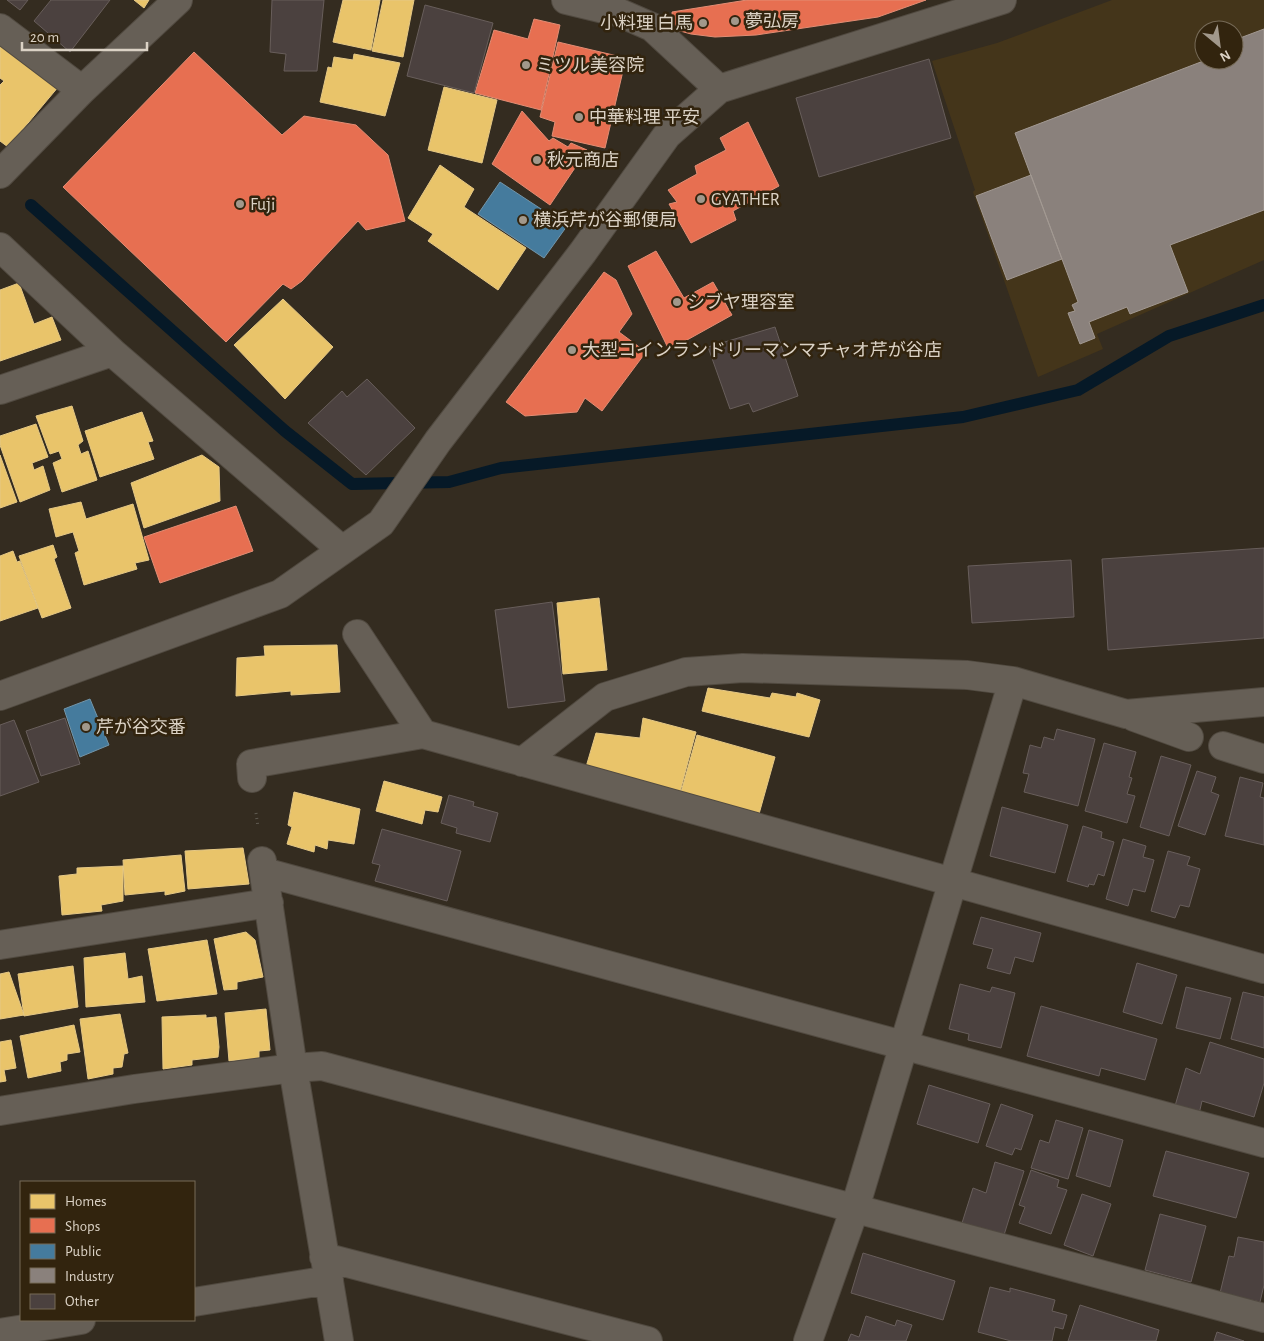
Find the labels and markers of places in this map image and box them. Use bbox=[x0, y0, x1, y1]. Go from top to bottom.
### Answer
place label: 夢弘房 bbox=[745, 12, 799, 31]
place label: 小料理 白馬 bbox=[600, 13, 693, 33]
marker: 夢弘房 bbox=[729, 15, 741, 27]
marker: 小料理 白馬 bbox=[697, 17, 709, 29]
place label: ミツル美容院 bbox=[536, 55, 644, 75]
marker: ミツル美容院 bbox=[520, 59, 532, 71]
place label: 中華料理 平安 bbox=[589, 107, 700, 127]
marker: 中華料理 平安 bbox=[573, 111, 585, 123]
place label: 秋元商店 bbox=[547, 151, 619, 170]
marker: 秋元商店 bbox=[531, 154, 543, 166]
place label: GYATHER bbox=[711, 191, 780, 209]
marker: GYATHER bbox=[695, 193, 707, 205]
place label: Fuji bbox=[250, 196, 275, 214]
marker: Fuji bbox=[234, 198, 246, 210]
place label: 横浜芹が谷郵便局 bbox=[533, 210, 677, 230]
marker: 横浜芹が谷郵便局 bbox=[517, 214, 529, 226]
place label: シブヤ理容室 bbox=[687, 292, 795, 312]
marker: シブヤ理容室 bbox=[671, 296, 683, 308]
place label: 大型コインランドリーマンマチャオ芹が谷店 bbox=[582, 340, 942, 360]
marker: 大型コインランドリーマンマチャオ芹が谷店 bbox=[566, 344, 578, 356]
place label: 芹が谷交番 bbox=[96, 717, 186, 737]
marker: 芹が谷交番 bbox=[80, 721, 92, 733]

